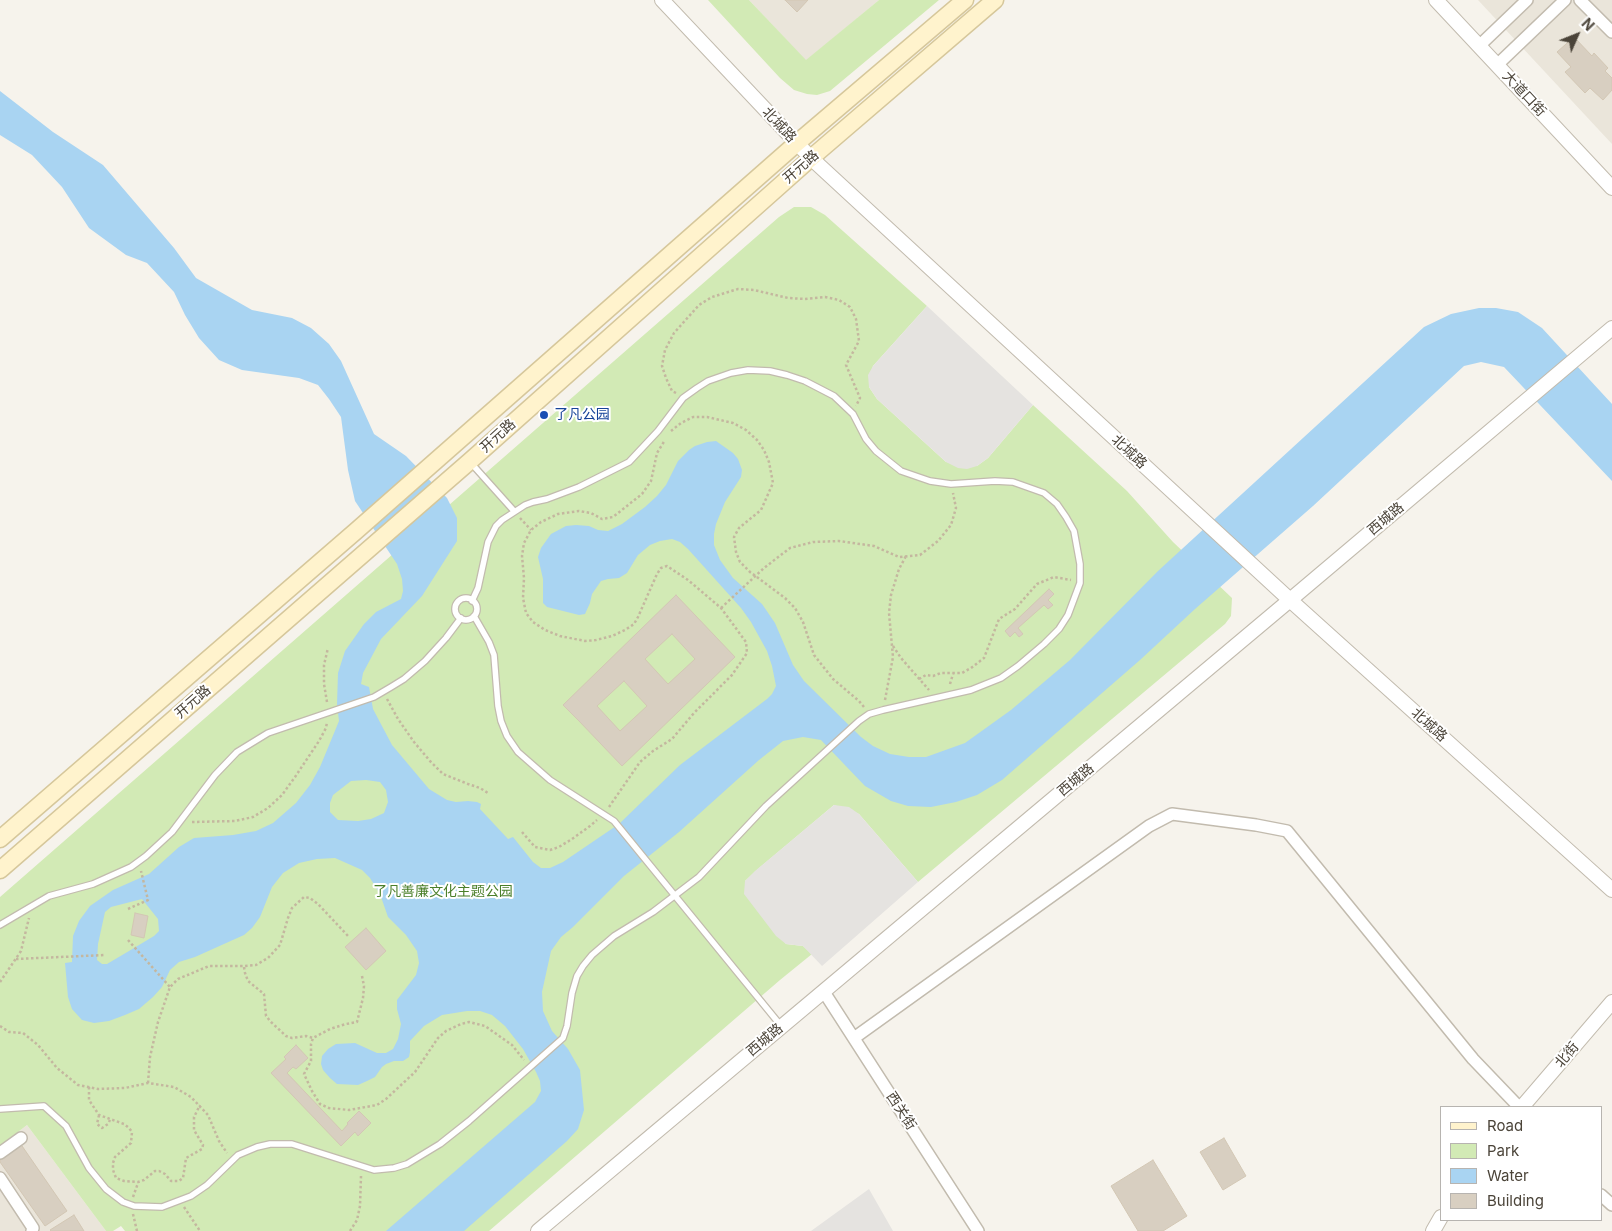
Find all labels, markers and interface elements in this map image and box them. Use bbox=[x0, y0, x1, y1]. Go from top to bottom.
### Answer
north arrow bbox=[1552, 10, 1602, 60]
text: N bbox=[1578, 14, 1598, 34]
street label: 大道口街 bbox=[1499, 68, 1549, 120]
street label: 北城路 bbox=[759, 104, 799, 146]
street label: 开元路 bbox=[780, 147, 822, 187]
place label: 了凡公园 bbox=[554, 407, 610, 423]
marker: 了凡公园 bbox=[538, 409, 550, 421]
street label: 开元路 bbox=[477, 416, 519, 456]
street label: 北城路 bbox=[1108, 432, 1150, 472]
street label: 西城路 bbox=[1365, 499, 1407, 539]
street label: 开元路 bbox=[172, 682, 214, 722]
street label: 北城路 bbox=[1408, 705, 1450, 745]
street label: 西城路 bbox=[1055, 760, 1097, 800]
park label: 了凡善廉文化主题公园 bbox=[373, 884, 513, 900]
street label: 西城路 bbox=[744, 1020, 786, 1060]
street label: 北街 bbox=[1552, 1039, 1582, 1071]
street label: 西关街 bbox=[883, 1089, 919, 1133]
legend bbox=[1440, 1106, 1602, 1221]
text: Road bbox=[1487, 1116, 1523, 1135]
text: Park bbox=[1487, 1141, 1519, 1160]
text: Water bbox=[1487, 1166, 1529, 1185]
text: Building bbox=[1487, 1191, 1544, 1210]

